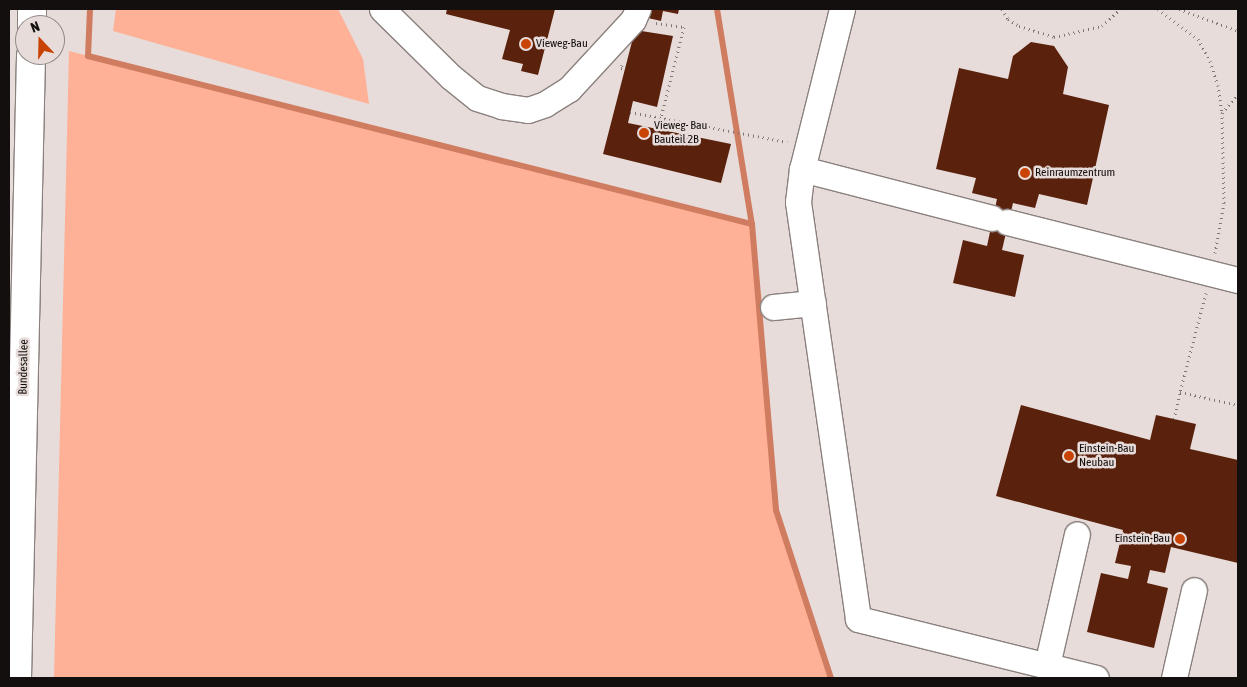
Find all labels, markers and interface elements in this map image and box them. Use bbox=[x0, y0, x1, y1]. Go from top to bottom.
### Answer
north arrow bbox=[15, 15, 65, 65]
text: N bbox=[28, 18, 42, 36]
place label: Vieweg-Bau bbox=[536, 37, 588, 51]
marker: Vieweg-Bau bbox=[520, 38, 532, 50]
place label: Vieweg- Bau Bauteil 2B bbox=[654, 119, 707, 147]
marker: Vieweg- Bau Bauteil 2B bbox=[638, 127, 650, 139]
place label: Reinraumzentrum bbox=[1035, 166, 1115, 180]
marker: Reinraumzentrum bbox=[1019, 167, 1031, 179]
street label: Bundesallee bbox=[16, 339, 32, 395]
place label: Einstein-Bau Neubau bbox=[1079, 442, 1134, 470]
marker: Einstein-Bau Neubau bbox=[1063, 450, 1075, 462]
place label: Einstein-Bau bbox=[1115, 532, 1170, 546]
marker: Einstein-Bau bbox=[1174, 533, 1186, 545]

